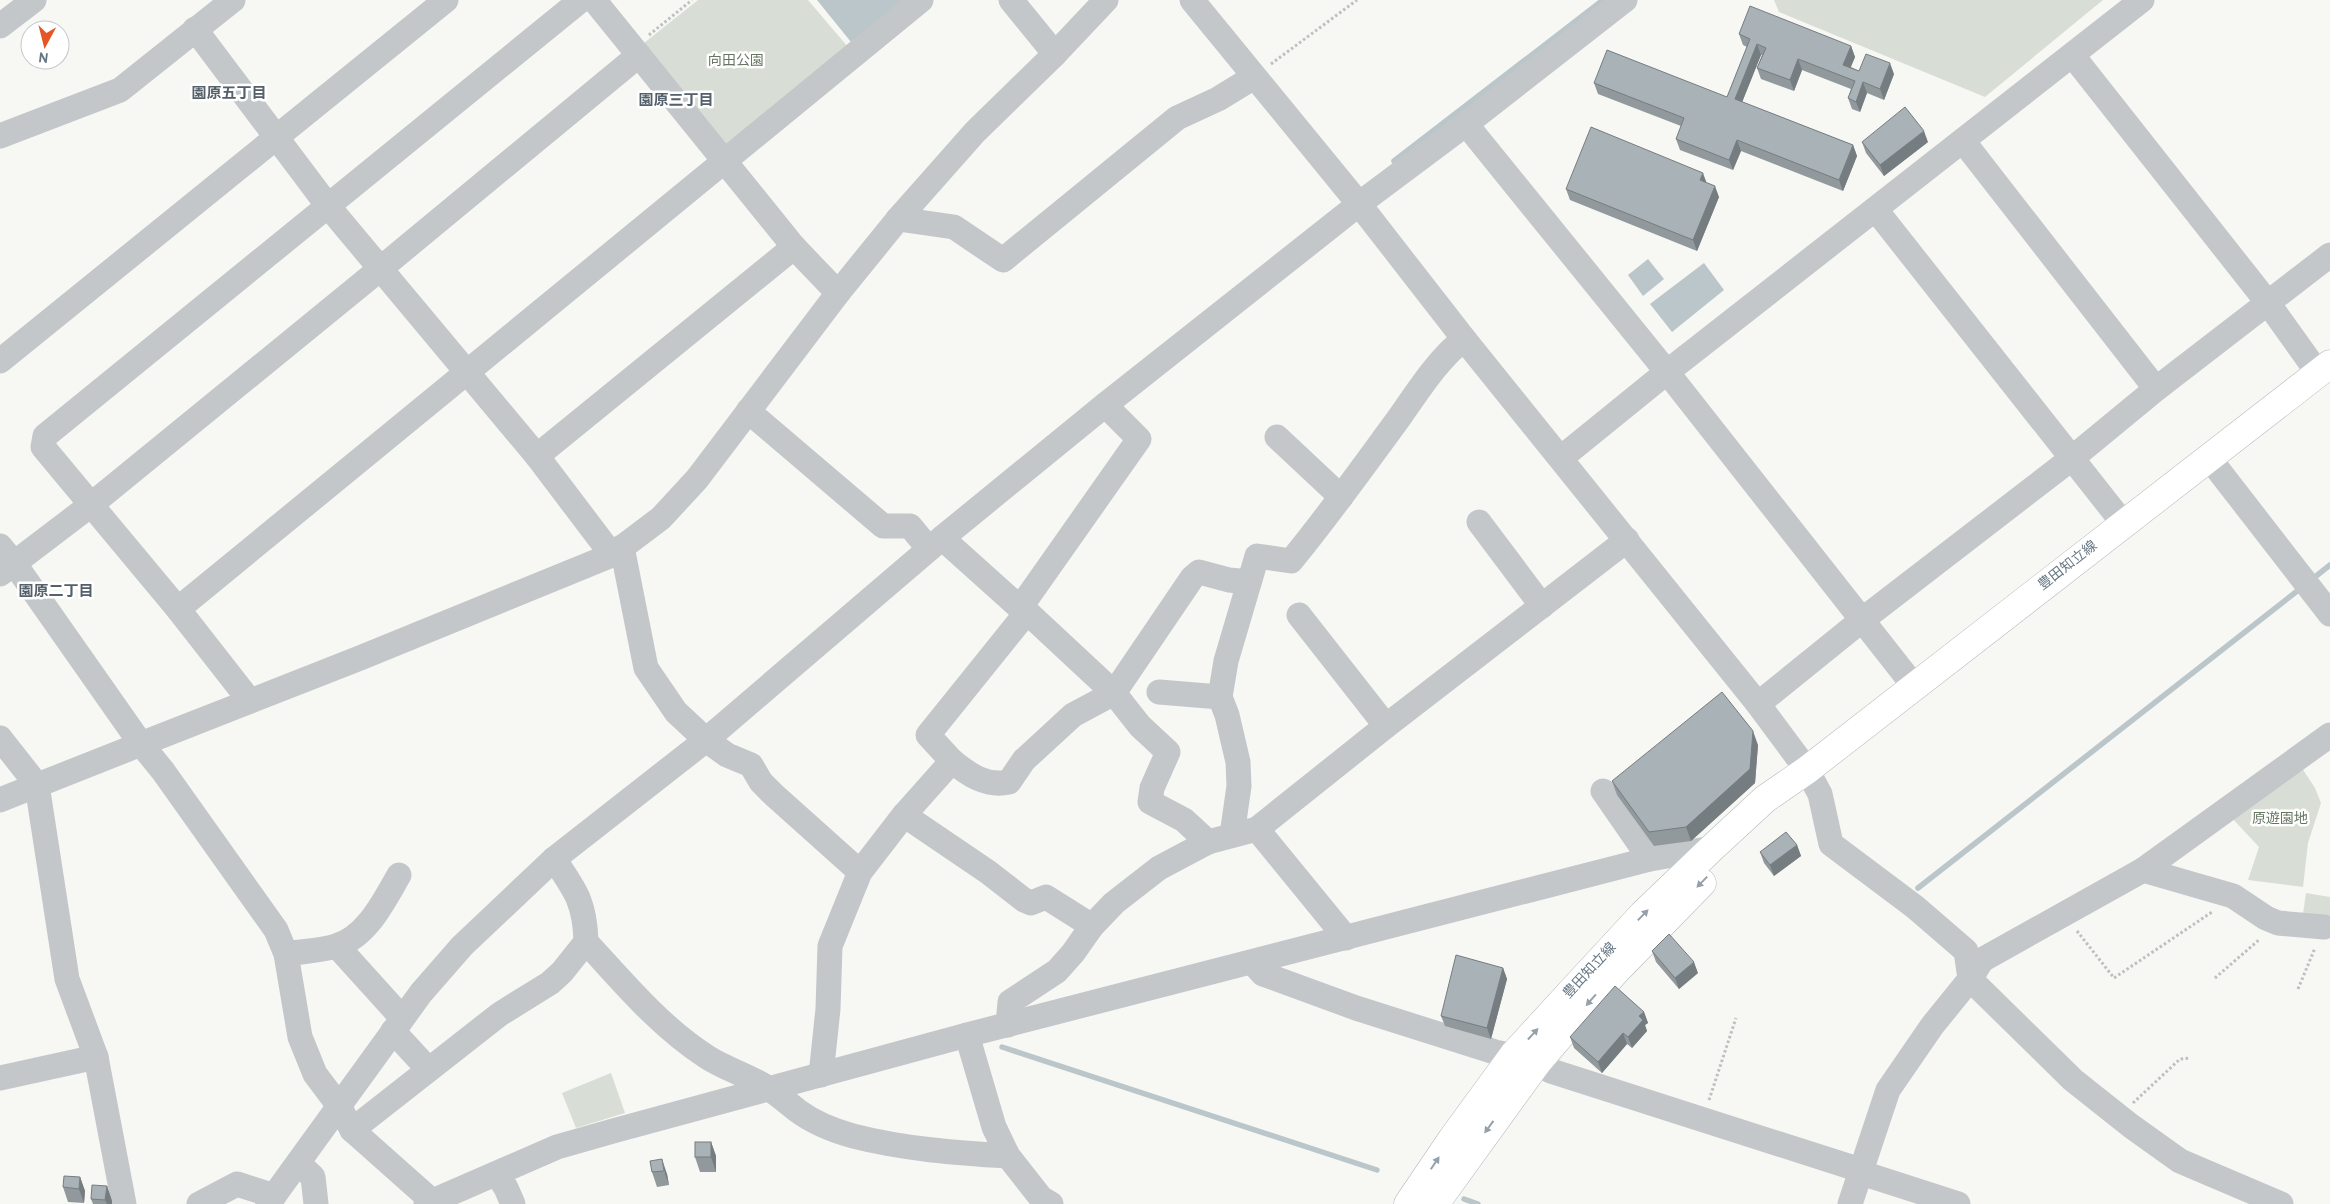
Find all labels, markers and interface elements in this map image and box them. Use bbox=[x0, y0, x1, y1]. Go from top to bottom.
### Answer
north arrow bbox=[20, 20, 70, 70]
text: N bbox=[38, 47, 50, 65]
park label: 向田公園 bbox=[708, 53, 764, 70]
district label: 園原五丁目 bbox=[191, 85, 267, 104]
district label: 園原三丁目 bbox=[638, 92, 714, 111]
street label: 豊田知立線 bbox=[2035, 538, 2101, 594]
district label: 園原二丁目 bbox=[18, 583, 94, 602]
park label: 原遊園地 bbox=[2252, 810, 2308, 828]
one-way arrow bbox=[1696, 876, 1708, 888]
one-way arrow bbox=[1637, 909, 1649, 921]
street label: 豊田知立線 bbox=[1560, 940, 1620, 1002]
one-way arrow bbox=[1585, 994, 1596, 1007]
one-way arrow bbox=[1527, 1028, 1539, 1040]
one-way arrow bbox=[1484, 1120, 1495, 1133]
one-way arrow bbox=[1430, 1157, 1440, 1170]

